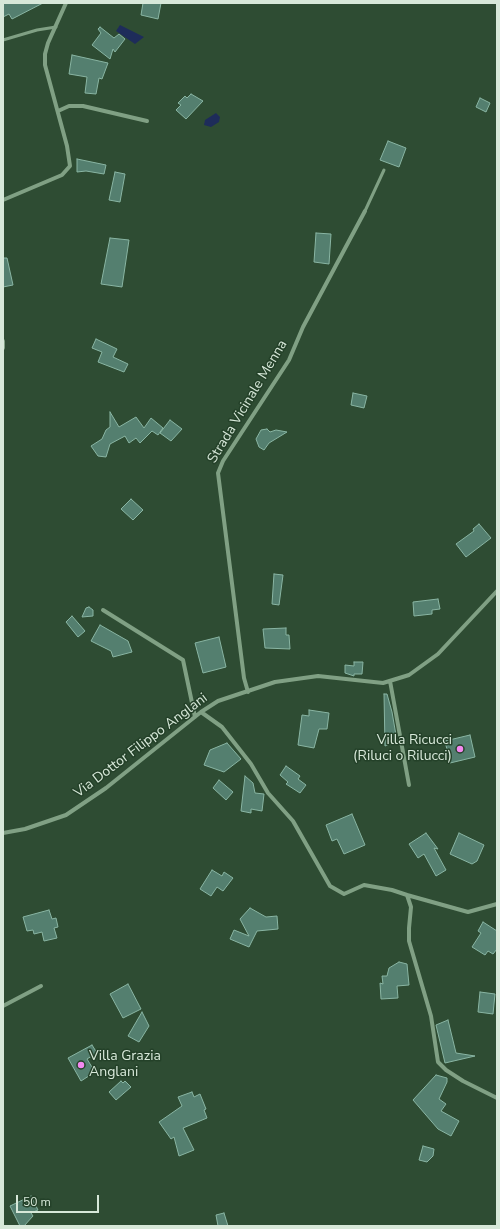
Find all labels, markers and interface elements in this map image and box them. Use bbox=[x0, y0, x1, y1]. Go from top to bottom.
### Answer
street label: Strada Vicinale Menna bbox=[205, 337, 291, 467]
street label: Via Dottor Filippo Anglani bbox=[71, 690, 211, 802]
place label: Villa Ricucci (Riluci o Rilucci) bbox=[353, 733, 452, 766]
marker: Villa Ricucci (Riluci o Rilucci) bbox=[455, 744, 465, 754]
place label: Villa Grazia Anglani bbox=[89, 1049, 161, 1082]
marker: Villa Grazia Anglani bbox=[76, 1060, 86, 1070]
scale bar bbox=[18, 1187, 101, 1213]
text: 50 m bbox=[23, 1194, 51, 1210]

